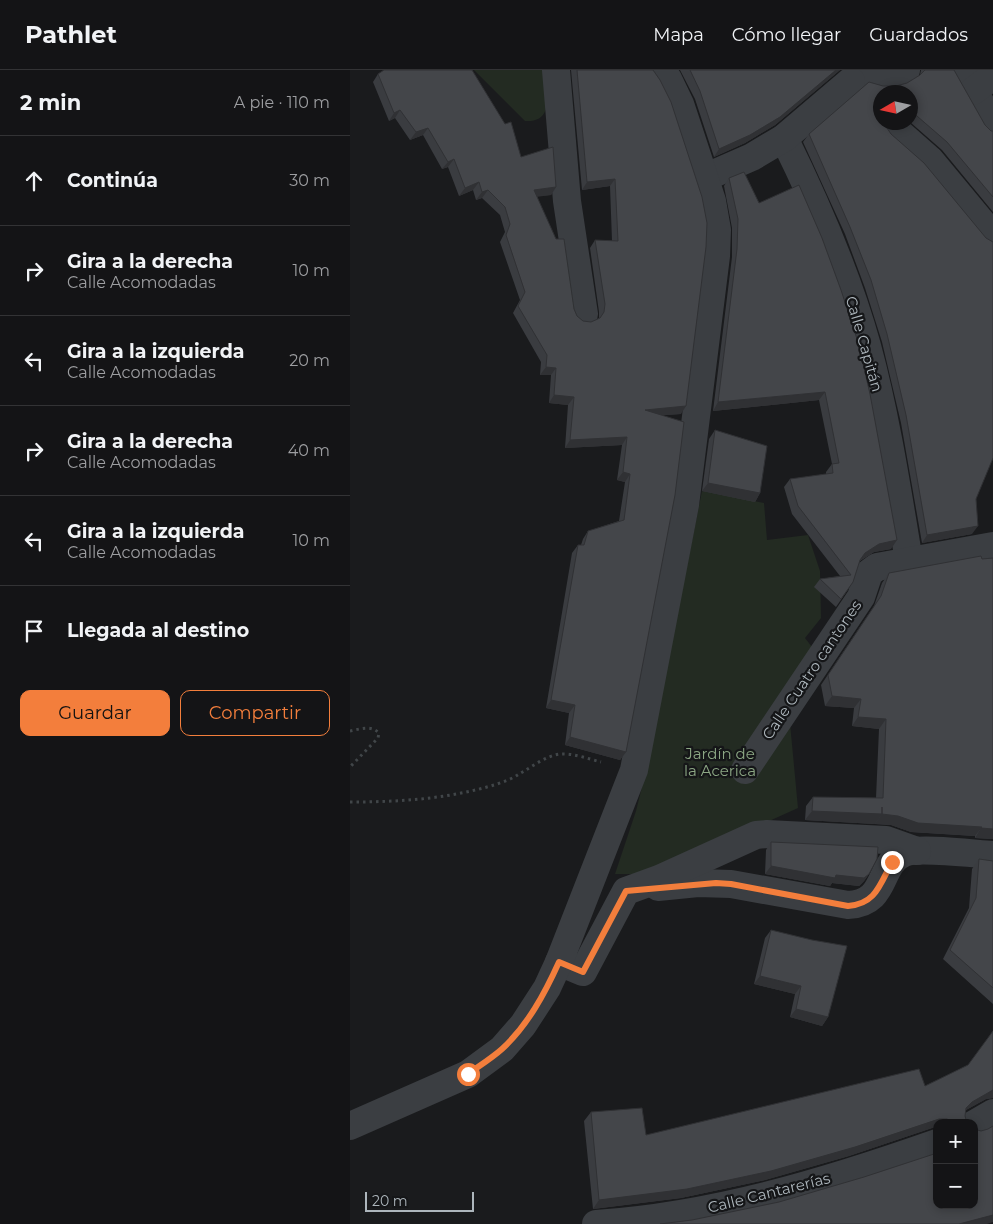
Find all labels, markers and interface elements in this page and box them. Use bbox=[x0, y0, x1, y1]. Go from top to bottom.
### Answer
text: Pathlet bbox=[25, 20, 117, 49]
text: Mapa bbox=[653, 24, 704, 46]
text: Cómo llegar bbox=[732, 24, 841, 46]
text: Guardados bbox=[869, 24, 968, 46]
north arrow bbox=[873, 85, 918, 130]
text: 2 min bbox=[20, 90, 81, 115]
text: A pie · 110 m bbox=[234, 93, 330, 112]
icon: ahead bbox=[20, 167, 48, 195]
text: Continúa bbox=[67, 169, 158, 192]
text: 30 m bbox=[289, 171, 330, 190]
text: Gira a la derecha bbox=[67, 250, 233, 273]
icon: right bbox=[20, 257, 48, 285]
text: 10 m bbox=[292, 261, 330, 280]
text: Calle Acomodadas bbox=[67, 273, 216, 292]
street label: Calle Capitán bbox=[842, 294, 887, 394]
text: Gira a la izquierda bbox=[67, 340, 245, 363]
icon: left bbox=[20, 347, 48, 375]
text: 20 m bbox=[289, 351, 330, 370]
text: Calle Acomodadas bbox=[67, 363, 216, 382]
text: Gira a la derecha bbox=[67, 430, 233, 453]
icon: right bbox=[20, 437, 48, 465]
text: 40 m bbox=[288, 441, 330, 460]
text: Calle Acomodadas bbox=[67, 453, 216, 472]
text: Gira a la izquierda bbox=[67, 520, 245, 543]
icon: left bbox=[20, 527, 48, 555]
text: 10 m bbox=[292, 531, 330, 550]
text: Calle Acomodadas bbox=[67, 543, 216, 562]
street label: Calle Cuatro cantones bbox=[758, 596, 865, 743]
icon: arrive bbox=[20, 617, 48, 645]
text: Llegada al destino bbox=[67, 619, 249, 642]
button: Guardar bbox=[20, 690, 170, 736]
button: Compartir bbox=[180, 690, 330, 736]
park label: Jardín de la Acerica bbox=[684, 744, 756, 780]
route end bbox=[881, 851, 904, 874]
route start bbox=[457, 1063, 480, 1086]
map controls bbox=[933, 1119, 978, 1209]
button: + bbox=[933, 1119, 978, 1164]
button: − bbox=[933, 1164, 978, 1209]
street label: Calle Cantarerías bbox=[706, 1168, 832, 1217]
scale bar bbox=[365, 1189, 474, 1212]
text: 20 m bbox=[372, 1192, 408, 1210]

